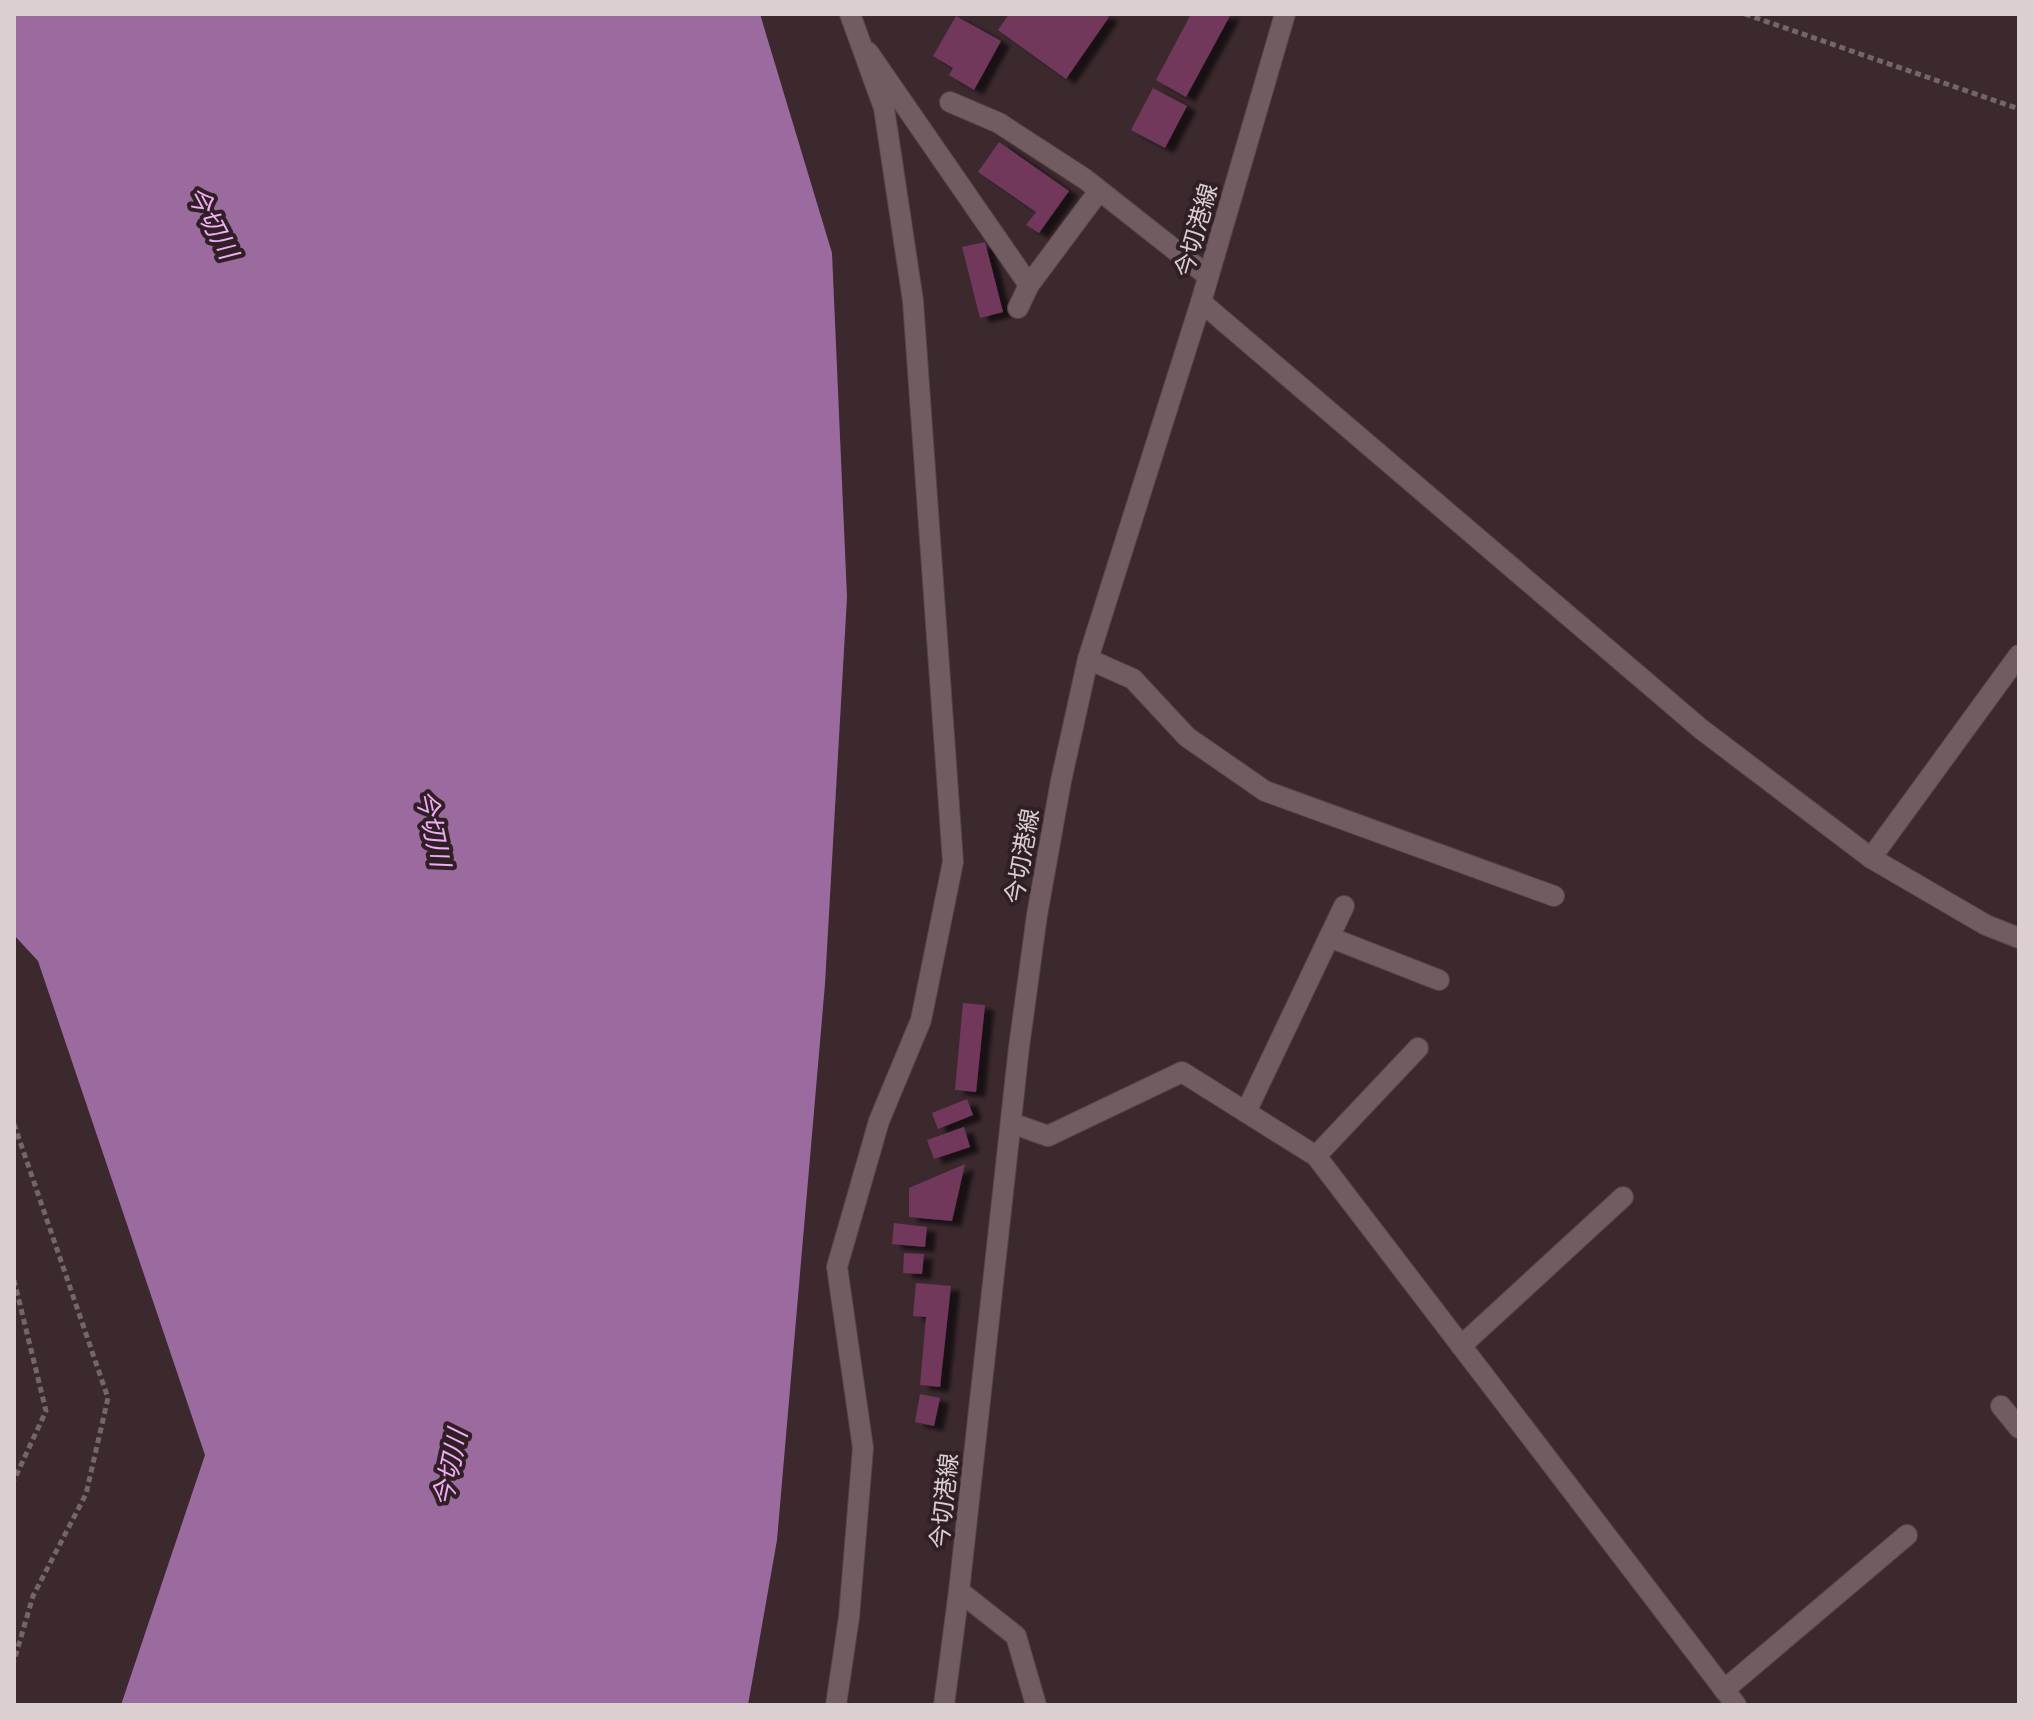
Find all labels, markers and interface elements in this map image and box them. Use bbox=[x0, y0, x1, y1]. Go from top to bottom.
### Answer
water label: 今切川 bbox=[179, 179, 249, 268]
street label: 今切港線 bbox=[1166, 179, 1224, 281]
water label: 今切川 bbox=[408, 786, 460, 873]
street label: 今切港線 bbox=[996, 806, 1046, 906]
water label: 今切川 bbox=[423, 1423, 475, 1510]
street label: 今切港線 bbox=[922, 1452, 964, 1550]

